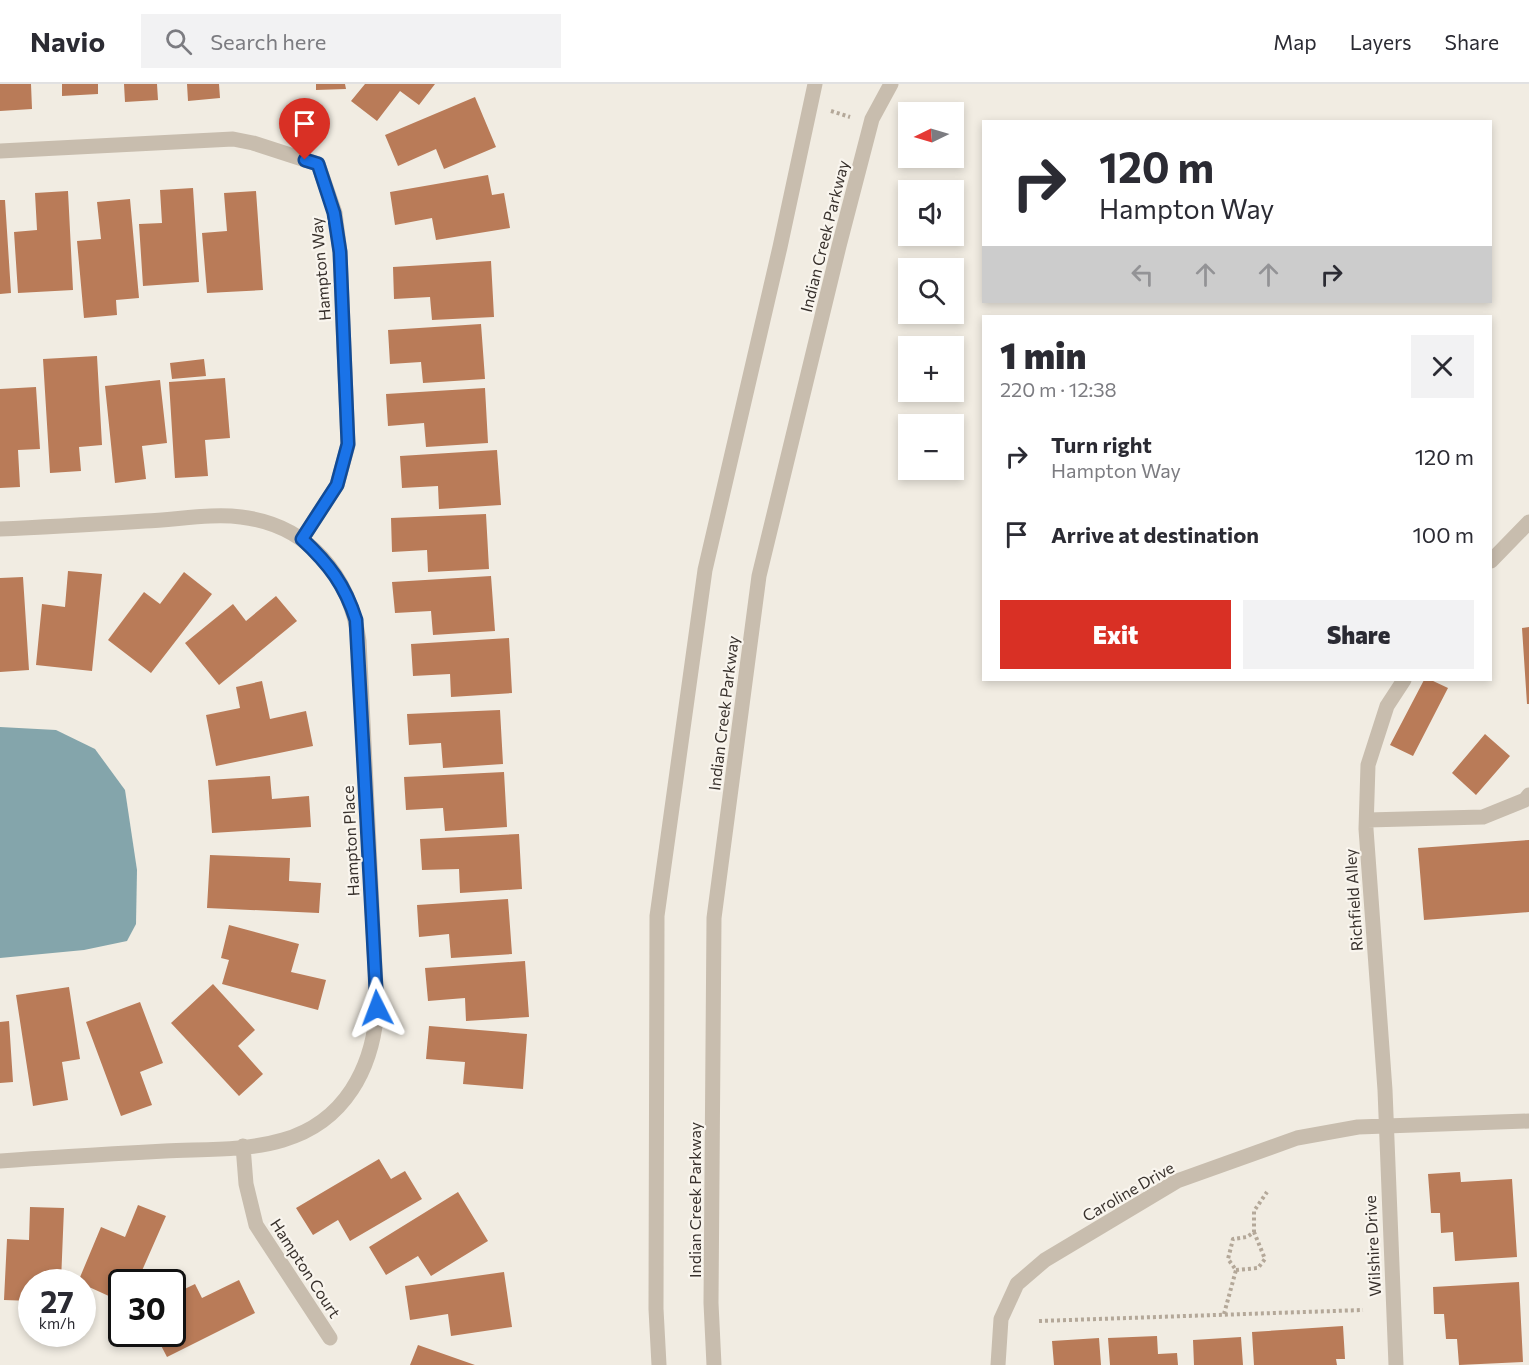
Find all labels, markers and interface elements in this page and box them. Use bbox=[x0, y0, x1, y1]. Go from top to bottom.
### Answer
search box bbox=[141, 14, 561, 68]
text: Navio bbox=[30, 24, 105, 58]
icon: search bbox=[162, 25, 195, 58]
text: Search here bbox=[210, 28, 326, 55]
text: Map bbox=[1273, 29, 1317, 54]
text: Layers bbox=[1350, 29, 1412, 54]
text: Share bbox=[1445, 29, 1499, 54]
pin bbox=[279, 98, 330, 160]
north arrow bbox=[898, 102, 964, 168]
map controls bbox=[898, 102, 964, 480]
icon: arrive bbox=[288, 107, 321, 140]
text: 120 m bbox=[1099, 140, 1214, 192]
icon: right bbox=[1000, 144, 1078, 222]
street label: Indian Creek Parkway bbox=[796, 158, 852, 314]
button: sound bbox=[898, 180, 964, 246]
text: Hampton Way bbox=[1099, 192, 1274, 225]
street label: Hampton Way bbox=[306, 216, 334, 322]
button: search bbox=[898, 258, 964, 324]
icon: left bbox=[1126, 258, 1159, 291]
icon: ahead bbox=[1189, 258, 1222, 291]
icon: ahead bbox=[1252, 258, 1285, 291]
icon: right bbox=[1315, 258, 1348, 291]
text: 1 min bbox=[1000, 332, 1086, 376]
button: close bbox=[1411, 335, 1474, 398]
button: + bbox=[898, 336, 964, 402]
text: 220 m · 12:38 bbox=[1000, 377, 1117, 401]
button: − bbox=[898, 414, 964, 480]
text: Turn right bbox=[1051, 431, 1152, 458]
icon: right bbox=[1000, 440, 1033, 473]
text: 120 m bbox=[1415, 443, 1474, 470]
text: Hampton Way bbox=[1051, 458, 1181, 482]
icon: arrive bbox=[1000, 518, 1033, 551]
text: Arrive at destination bbox=[1051, 521, 1259, 548]
text: 100 m bbox=[1412, 521, 1474, 548]
button: Exit bbox=[1000, 600, 1231, 669]
button: Share bbox=[1243, 600, 1474, 669]
street label: Indian Creek Parkway bbox=[704, 634, 742, 792]
street label: Hampton Place bbox=[338, 785, 362, 897]
street label: Richfield Alley bbox=[1340, 848, 1366, 952]
position arrow bbox=[345, 976, 409, 1040]
street label: Indian Creek Parkway bbox=[685, 1122, 704, 1278]
street label: Caroline Drive bbox=[1079, 1157, 1177, 1225]
street label: Wilshire Drive bbox=[1360, 1195, 1384, 1297]
street label: Hampton Court bbox=[267, 1215, 345, 1321]
speed limit sign: 30 bbox=[108, 1269, 186, 1347]
text: 27 bbox=[40, 1282, 74, 1319]
text: km/h bbox=[39, 1314, 75, 1332]

